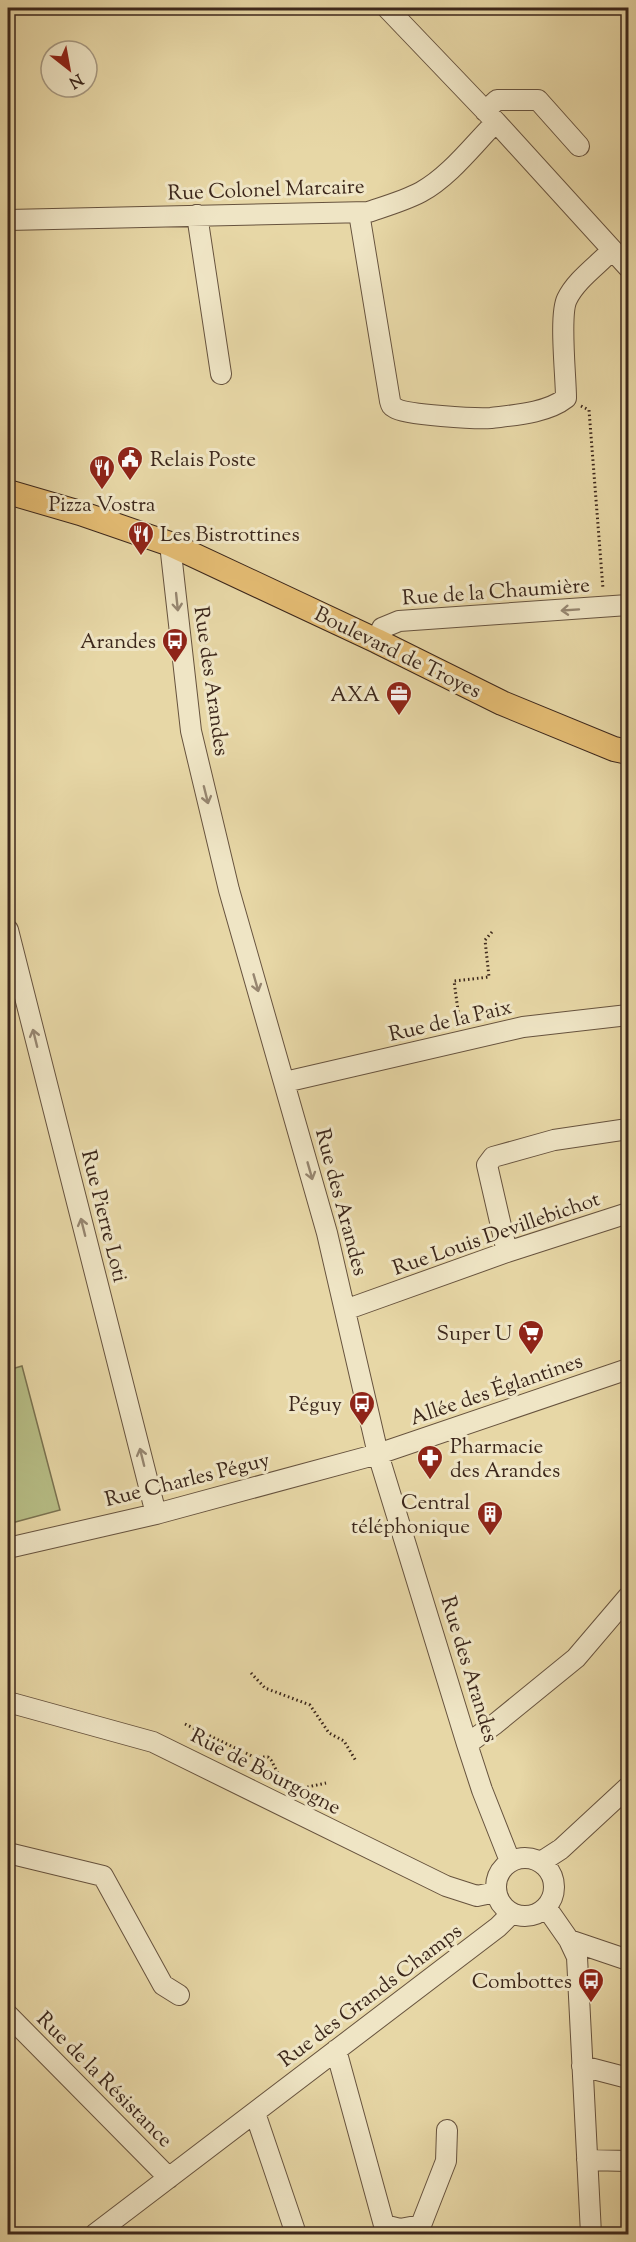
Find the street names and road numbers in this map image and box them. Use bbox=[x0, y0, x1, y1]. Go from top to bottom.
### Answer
street label: Rue Colonel Marcaire bbox=[167, 173, 365, 209]
street label: Rue de la Chaumière bbox=[401, 571, 591, 615]
street label: Boulevard de Troyes bbox=[309, 600, 486, 707]
street label: Rue des Arandes bbox=[185, 604, 235, 758]
street label: Rue de la Paix bbox=[386, 993, 515, 1051]
street label: Rue des Arandes bbox=[306, 1126, 374, 1279]
street label: Rue Pierre Loti bbox=[72, 1147, 134, 1286]
street label: Rue Louis Devillebichot bbox=[389, 1185, 604, 1284]
street label: Allée des Églantines bbox=[406, 1347, 587, 1435]
street label: Rue Charles Péguy bbox=[102, 1446, 274, 1516]
street label: Rue des Arandes bbox=[432, 1593, 505, 1746]
street label: Rue de Bourgogne bbox=[185, 1722, 346, 1824]
street label: Rue des Grands Champs bbox=[273, 1918, 469, 2076]
street label: Rue de la Résistance bbox=[29, 2006, 178, 2155]

